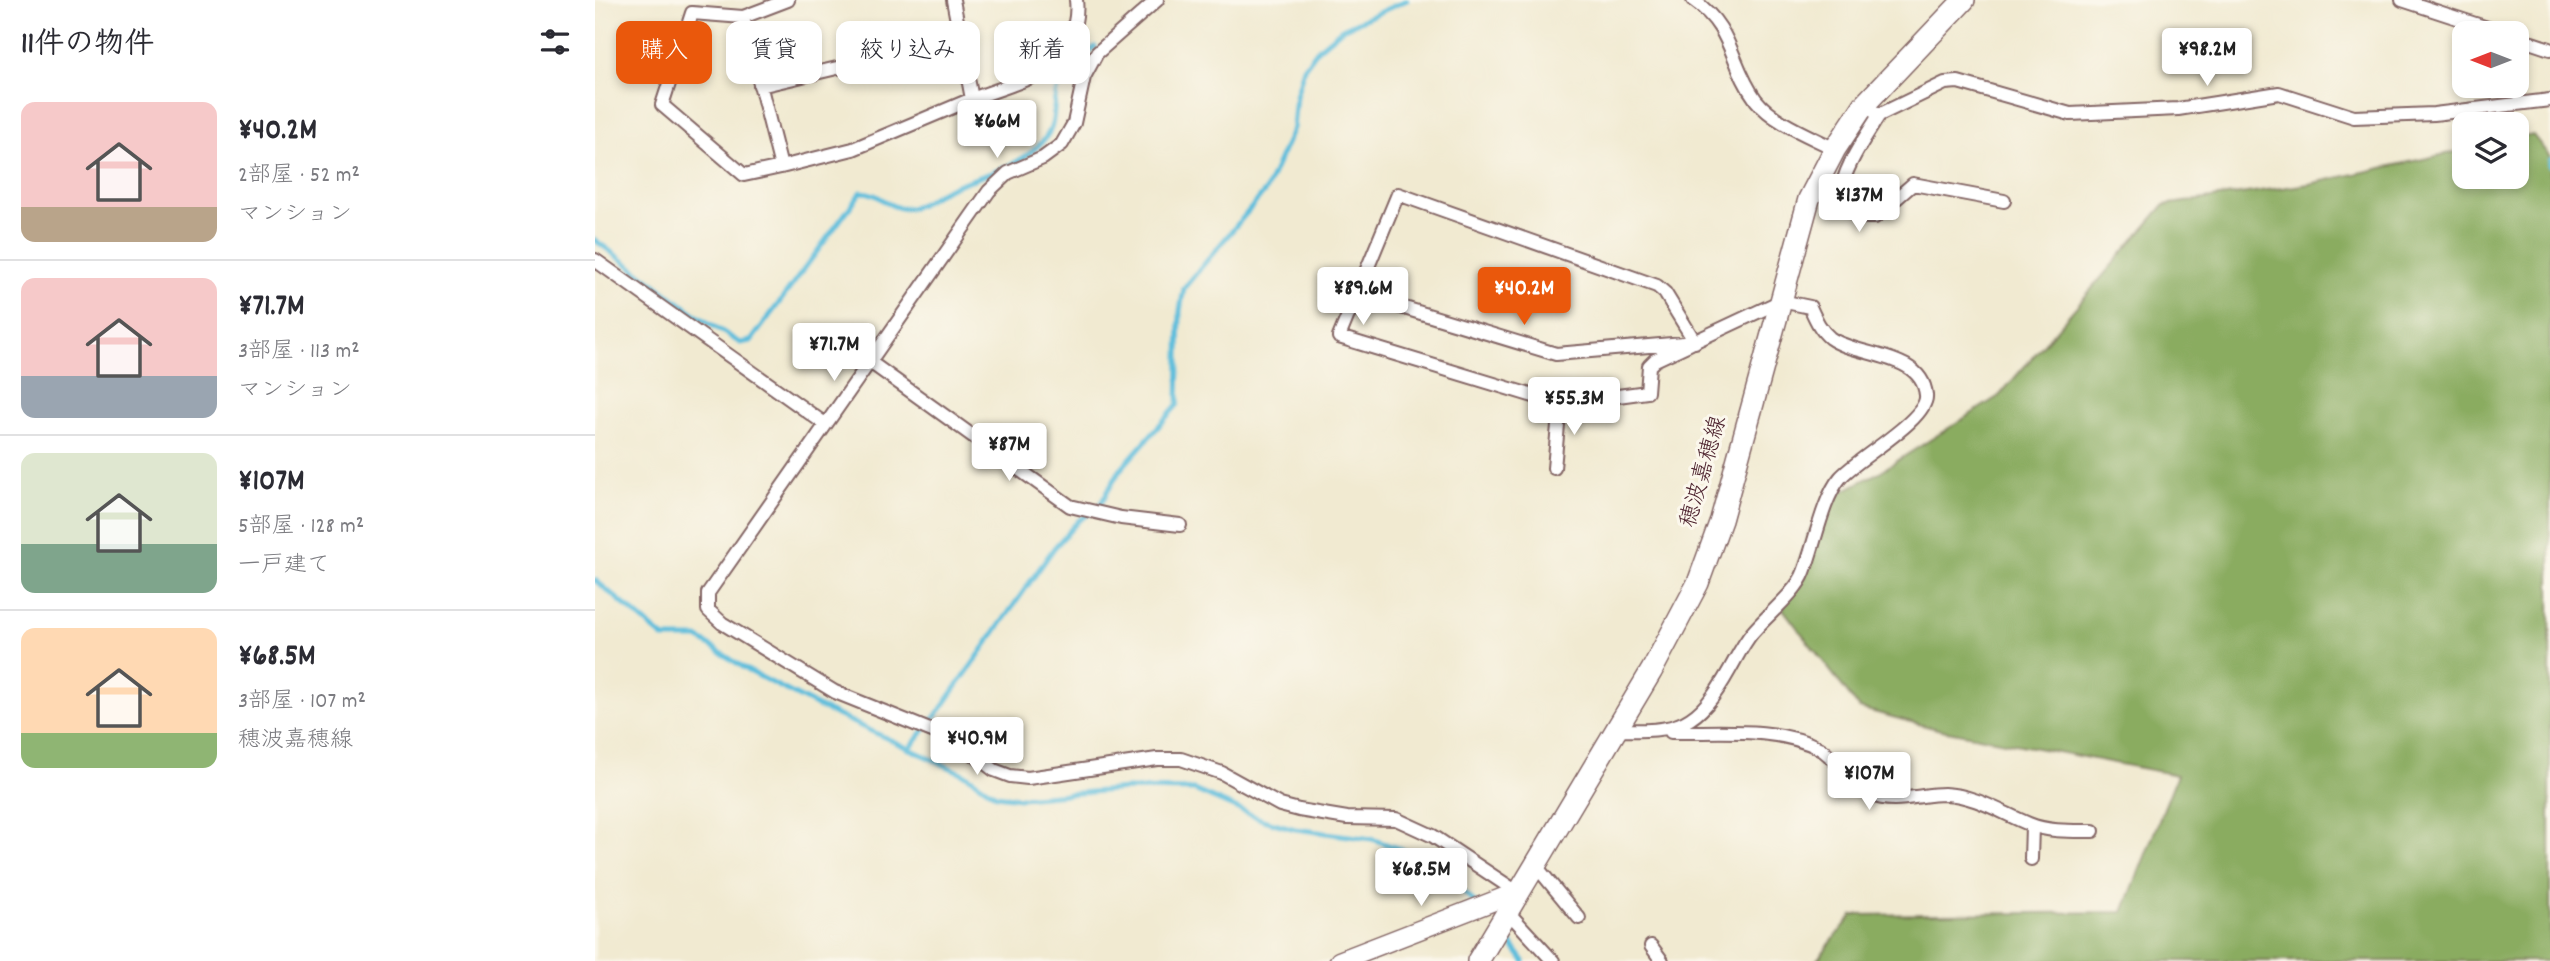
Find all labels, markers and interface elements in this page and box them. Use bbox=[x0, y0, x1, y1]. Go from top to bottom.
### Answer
chip: 購入 bbox=[616, 21, 712, 84]
chip: 賃貸 bbox=[726, 21, 822, 84]
chip: 絞り込み bbox=[836, 21, 980, 84]
chip: 新着 bbox=[994, 21, 1090, 84]
north arrow bbox=[2452, 21, 2529, 98]
map controls bbox=[2452, 21, 2529, 189]
icon: filters bbox=[536, 23, 574, 61]
text: 11件の物件 bbox=[21, 25, 154, 68]
pin: ¥98.2M bbox=[2150, 28, 2264, 88]
text: ¥98.2M bbox=[2178, 34, 2236, 67]
pin: ¥66M bbox=[956, 100, 1038, 160]
text: ¥66M bbox=[973, 106, 1021, 139]
text: ¥40.2M bbox=[238, 111, 317, 154]
button: layers bbox=[2452, 112, 2529, 189]
icon: home bbox=[77, 130, 161, 214]
text: 2部屋 · 52 m² bbox=[238, 160, 360, 193]
pin: ¥137M bbox=[1810, 174, 1908, 234]
text: ¥137M bbox=[1835, 180, 1883, 213]
text: マンション bbox=[238, 199, 352, 232]
pin: ¥89.6M bbox=[1306, 268, 1420, 327]
pin: ¥40.2M bbox=[1467, 268, 1581, 327]
text: ¥89.6M bbox=[1333, 273, 1393, 306]
text: ¥40.2M bbox=[1494, 273, 1554, 306]
text: ¥71.7M bbox=[238, 287, 305, 330]
icon: home bbox=[77, 306, 161, 390]
pin: ¥71.7M bbox=[777, 324, 891, 383]
text: ¥71.7M bbox=[808, 329, 860, 362]
text: 3部屋 · 113 m² bbox=[238, 336, 360, 369]
text: マンション bbox=[238, 375, 352, 408]
pin: ¥55.3M bbox=[1517, 378, 1631, 437]
text: ¥55.3M bbox=[1544, 383, 1604, 416]
street label: 穂波嘉穂線 bbox=[1673, 412, 1737, 532]
pin: ¥87M bbox=[968, 424, 1050, 483]
text: ¥87M bbox=[988, 429, 1030, 462]
text: ¥107M bbox=[238, 462, 305, 505]
icon: home bbox=[77, 481, 161, 565]
text: 5部屋 · 128 m² bbox=[238, 511, 364, 544]
text: 一戸建て bbox=[238, 550, 330, 583]
text: ¥68.5M bbox=[238, 637, 316, 680]
icon: home bbox=[77, 656, 161, 740]
text: 3部屋 · 107 m² bbox=[238, 686, 366, 719]
pin: ¥40.9M bbox=[920, 718, 1034, 777]
text: ¥40.9M bbox=[946, 723, 1008, 756]
text: 穂波嘉穂線 bbox=[238, 725, 353, 758]
pin: ¥107M bbox=[1820, 752, 1918, 812]
text: ¥107M bbox=[1844, 758, 1895, 791]
pin: ¥68.5M bbox=[1364, 848, 1478, 908]
text: ¥68.5M bbox=[1391, 854, 1451, 887]

